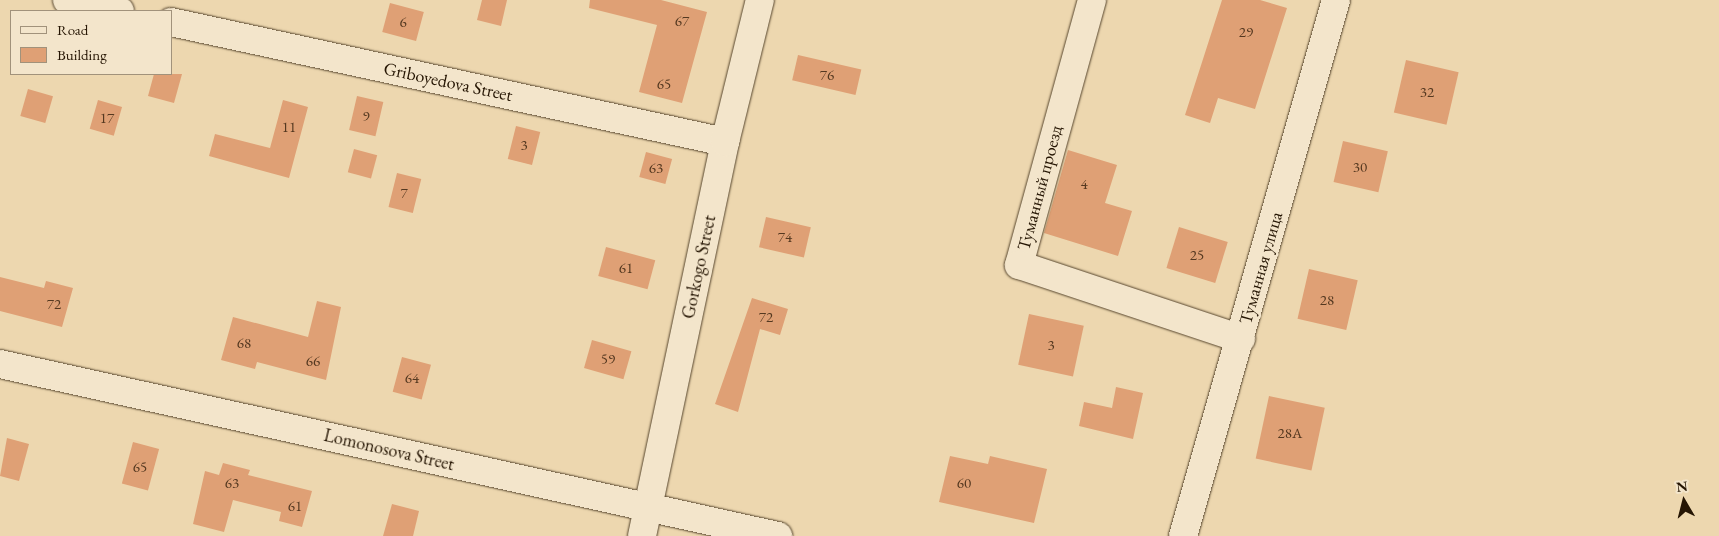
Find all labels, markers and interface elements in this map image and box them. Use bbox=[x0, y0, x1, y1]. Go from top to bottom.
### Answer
legend bbox=[10, 10, 172, 75]
house number: 67 bbox=[675, 12, 689, 30]
house number: 6 bbox=[399, 13, 407, 31]
text: Road bbox=[57, 20, 88, 39]
house number: 29 bbox=[1239, 23, 1253, 41]
text: Building bbox=[57, 45, 107, 64]
street label: Griboyedova Street bbox=[382, 58, 514, 106]
house number: 76 bbox=[820, 66, 834, 84]
house number: 65 bbox=[657, 75, 671, 93]
house number: 32 bbox=[1420, 83, 1434, 101]
house number: 9 bbox=[362, 107, 370, 125]
house number: 17 bbox=[100, 109, 114, 127]
house number: 11 bbox=[282, 118, 296, 136]
street label: Туманный проезд bbox=[1013, 123, 1067, 253]
house number: 3 bbox=[520, 136, 528, 154]
house number: 30 bbox=[1353, 158, 1367, 176]
house number: 63 bbox=[649, 159, 663, 177]
house number: 4 bbox=[1080, 175, 1088, 193]
house number: 7 bbox=[400, 184, 408, 202]
street label: Туманная улица bbox=[1235, 209, 1287, 327]
street label: Gorkogo Street bbox=[677, 213, 721, 321]
house number: 74 bbox=[778, 228, 792, 246]
house number: 25 bbox=[1190, 246, 1204, 264]
house number: 61 bbox=[619, 259, 633, 277]
house number: 28 bbox=[1320, 291, 1334, 309]
house number: 72 bbox=[47, 295, 61, 313]
house number: 72 bbox=[759, 308, 773, 326]
house number: 68 bbox=[237, 334, 251, 352]
house number: 3 bbox=[1047, 336, 1055, 354]
house number: 59 bbox=[601, 350, 615, 368]
house number: 66 bbox=[306, 352, 320, 370]
house number: 64 bbox=[405, 369, 419, 387]
house number: 28А bbox=[1278, 424, 1302, 442]
street label: Lomonosova Street bbox=[322, 425, 456, 475]
house number: 65 bbox=[133, 458, 147, 476]
house number: 63 bbox=[225, 474, 239, 492]
house number: 60 bbox=[957, 474, 971, 492]
north arrow bbox=[1659, 476, 1709, 526]
text: N bbox=[1675, 476, 1689, 496]
house number: 61 bbox=[288, 497, 302, 515]

